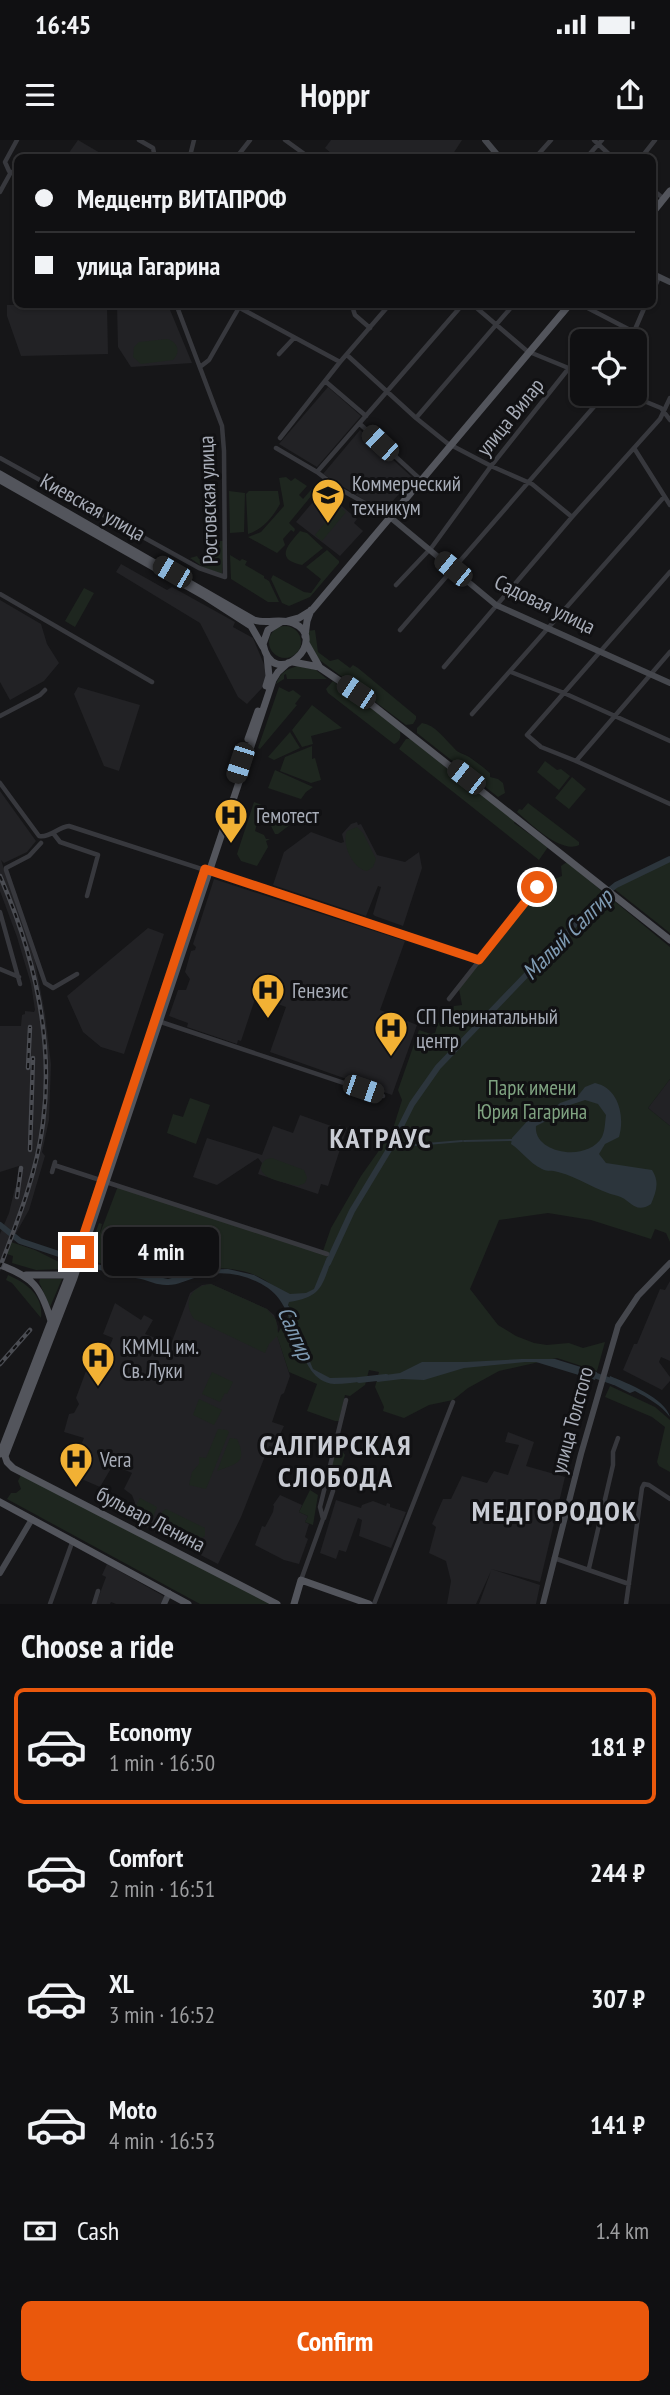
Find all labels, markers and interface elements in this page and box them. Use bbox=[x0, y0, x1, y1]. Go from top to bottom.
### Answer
text: 16:45 bbox=[35, 8, 91, 41]
text: Hoppr bbox=[300, 74, 370, 116]
icon: menu bbox=[21, 76, 59, 114]
icon: share bbox=[611, 76, 649, 114]
text: Медцентр ВИТАПРОФ bbox=[77, 182, 286, 215]
text: улица Гагарина bbox=[77, 249, 220, 282]
map controls bbox=[570, 329, 647, 406]
button: locate bbox=[570, 329, 647, 406]
street label: улица Вилар bbox=[470, 372, 550, 462]
car bbox=[358, 421, 403, 465]
street label: Ростовская улица bbox=[192, 435, 224, 565]
street label: Киевская улица bbox=[36, 467, 150, 547]
place label: Коммерческий техникум bbox=[352, 470, 461, 521]
school or university icon: Коммерческий техникум bbox=[309, 476, 347, 525]
car bbox=[431, 548, 476, 590]
car bbox=[149, 552, 196, 592]
street label: Садовая улица bbox=[490, 568, 600, 640]
car bbox=[333, 672, 380, 712]
car bbox=[224, 740, 257, 786]
car bbox=[443, 756, 490, 798]
hospital icon: Гемотест bbox=[212, 796, 250, 845]
place label: Гемотест bbox=[256, 802, 319, 829]
route start bbox=[521, 871, 553, 903]
water label: Малый Салгир bbox=[516, 881, 620, 985]
hospital icon: Генезис bbox=[249, 971, 287, 1020]
place label: Генезис bbox=[292, 977, 349, 1004]
place label: СП Перинатальный центр bbox=[416, 1003, 558, 1054]
hospital icon: СП Перинатальный центр bbox=[372, 1009, 410, 1058]
car bbox=[340, 1072, 387, 1106]
park label: Парк имени Юрия Гагарина bbox=[477, 1074, 587, 1125]
district label: КАТРАУС bbox=[329, 1119, 433, 1156]
callout: 4 min bbox=[102, 1228, 218, 1276]
route end bbox=[62, 1236, 94, 1268]
text: 4 min bbox=[138, 1237, 184, 1266]
water label: Салгир bbox=[271, 1302, 321, 1366]
place label: КММЦ им. Св. Луки bbox=[122, 1333, 199, 1384]
hospital icon: КММЦ им. Св. Луки bbox=[79, 1339, 117, 1388]
street label: улица Толстого bbox=[545, 1364, 599, 1476]
district label: САЛГИРСКАЯ СЛОБОДА bbox=[259, 1426, 413, 1495]
hospital icon: Vera bbox=[57, 1440, 95, 1489]
place label: Vera bbox=[99, 1446, 132, 1473]
street label: бульвар Ленина bbox=[92, 1480, 210, 1558]
district label: МЕДГОРОДОК bbox=[472, 1492, 638, 1529]
text: Choose a ride bbox=[21, 1625, 174, 1667]
icon: car bbox=[25, 1715, 88, 1778]
text: Economy bbox=[109, 1715, 191, 1748]
text: 181 ₽ bbox=[590, 1730, 645, 1763]
text: 1 min · 16:50 bbox=[109, 1748, 215, 1777]
icon: car bbox=[25, 1841, 88, 1904]
text: Comfort bbox=[109, 1841, 183, 1874]
text: 244 ₽ bbox=[590, 1856, 645, 1889]
text: 2 min · 16:51 bbox=[109, 1874, 215, 1903]
icon: car bbox=[25, 1967, 88, 2030]
text: XL bbox=[109, 1967, 134, 2000]
text: 307 ₽ bbox=[591, 1982, 645, 2015]
text: 3 min · 16:52 bbox=[109, 2000, 215, 2029]
icon: car bbox=[25, 2093, 88, 2156]
text: Moto bbox=[109, 2093, 157, 2126]
text: 141 ₽ bbox=[590, 2108, 645, 2141]
text: 4 min · 16:53 bbox=[109, 2126, 215, 2155]
icon: cash bbox=[21, 2212, 59, 2250]
text: Cash bbox=[77, 2214, 119, 2247]
text: 1.4 km bbox=[595, 2216, 649, 2245]
button: Confirm bbox=[21, 2301, 649, 2381]

